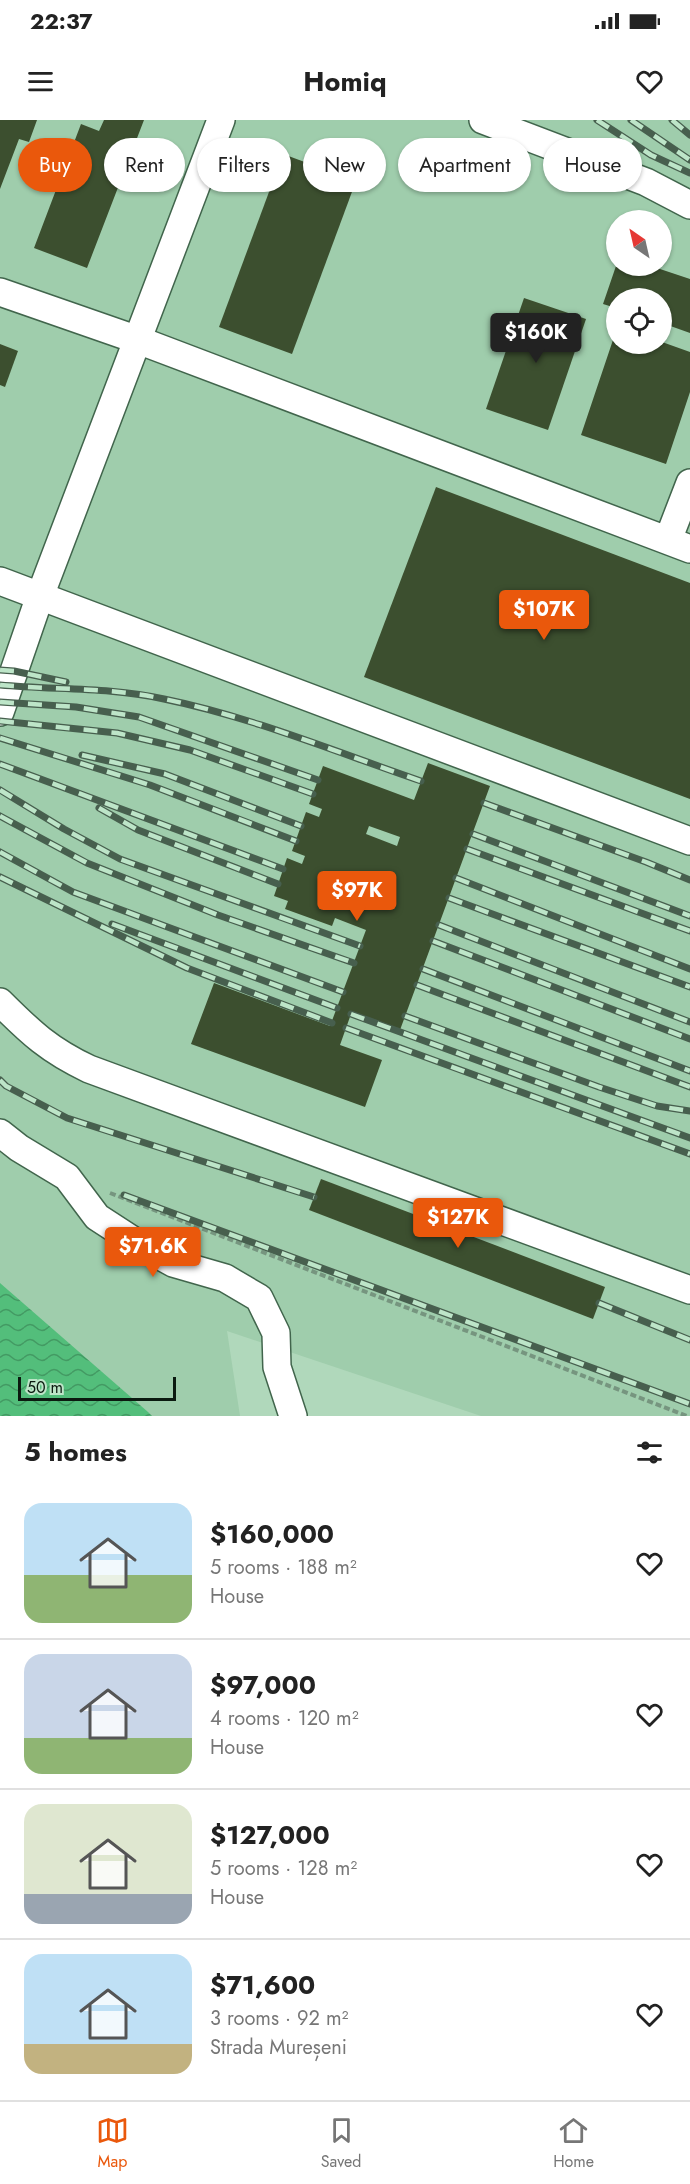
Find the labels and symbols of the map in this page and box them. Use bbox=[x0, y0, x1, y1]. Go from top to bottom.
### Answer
north arrow bbox=[606, 210, 672, 276]
pin: $160K bbox=[494, 313, 578, 364]
pin: $107K bbox=[502, 590, 586, 641]
pin: $97K bbox=[321, 871, 393, 922]
pin: $127K bbox=[416, 1198, 500, 1249]
pin: $71.6K bbox=[104, 1227, 202, 1278]
scale bar bbox=[18, 1374, 176, 1402]

